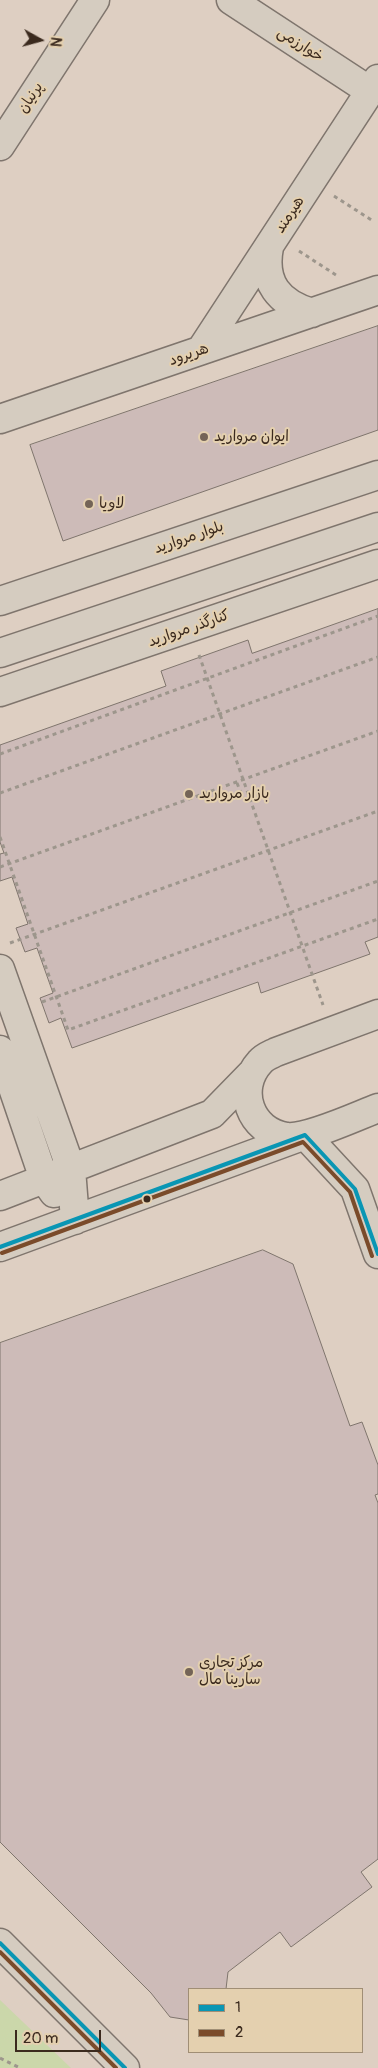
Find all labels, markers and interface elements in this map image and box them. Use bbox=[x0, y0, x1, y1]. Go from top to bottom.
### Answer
north arrow bbox=[15, 15, 65, 65]
street label: خوارزمی bbox=[274, 23, 326, 67]
text: N bbox=[46, 36, 64, 48]
street label: پرنیان bbox=[14, 79, 48, 117]
street label: هیرمند bbox=[271, 193, 309, 237]
street label: هریرود bbox=[167, 340, 211, 370]
place label: ایوان مروارید bbox=[214, 428, 289, 446]
marker: ایوان مروارید bbox=[198, 431, 210, 443]
place label: لاویا bbox=[99, 495, 124, 513]
marker: لاویا bbox=[83, 498, 95, 510]
street label: بلوار مروارید bbox=[152, 518, 226, 558]
street label: کنارگذر مروارید bbox=[146, 607, 232, 651]
place label: بازار مروارید bbox=[199, 785, 269, 803]
marker: بازار مروارید bbox=[183, 788, 195, 800]
unlabelled marker bbox=[142, 1194, 152, 1204]
place label: مرکز تجاری سارینا مال bbox=[199, 1654, 263, 1689]
marker: مرکز تجاری سارینا مال bbox=[183, 1666, 195, 1678]
legend bbox=[188, 1988, 363, 2053]
text: 1 bbox=[235, 1998, 241, 2017]
scale bar bbox=[18, 2020, 104, 2052]
text: 2 bbox=[235, 2023, 243, 2042]
text: 20 m bbox=[23, 2029, 58, 2048]

